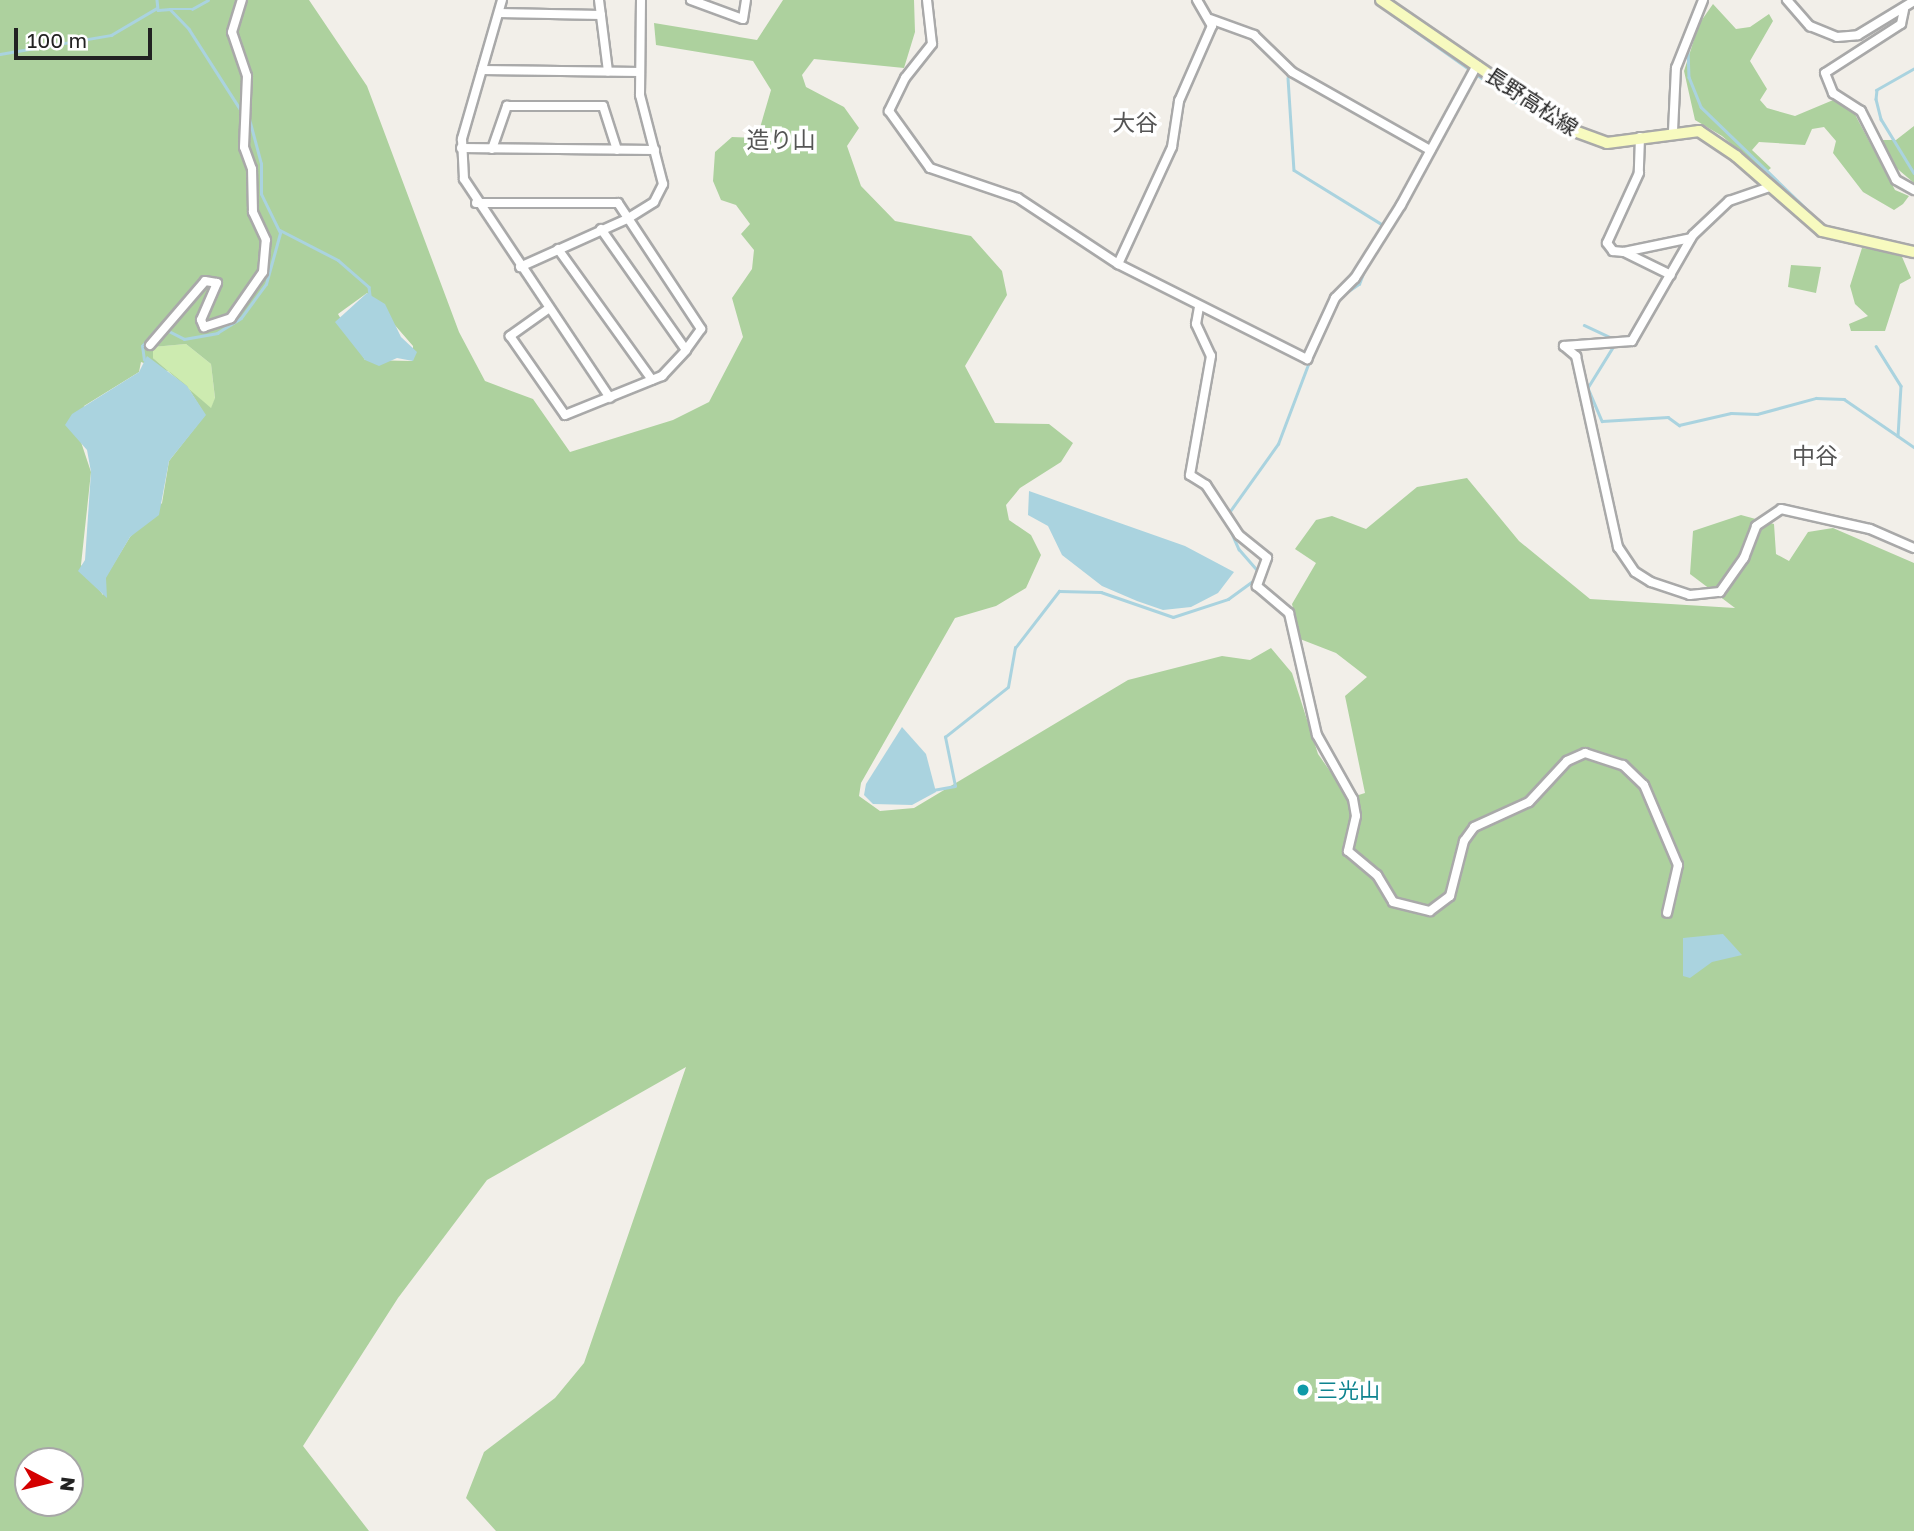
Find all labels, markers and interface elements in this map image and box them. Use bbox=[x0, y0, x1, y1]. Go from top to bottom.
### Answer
scale bar bbox=[18, 14, 156, 58]
text: 100 m bbox=[27, 27, 87, 53]
street label: 長野高松線 bbox=[1481, 62, 1583, 140]
district label: 大谷 bbox=[1112, 108, 1158, 136]
district label: 造り山 bbox=[747, 125, 815, 153]
district label: 中谷 bbox=[1792, 441, 1838, 469]
place label: 三光山 bbox=[1317, 1377, 1380, 1403]
marker: 三光山 bbox=[1295, 1382, 1311, 1398]
north arrow bbox=[14, 1447, 84, 1517]
text: N bbox=[56, 1476, 81, 1493]

